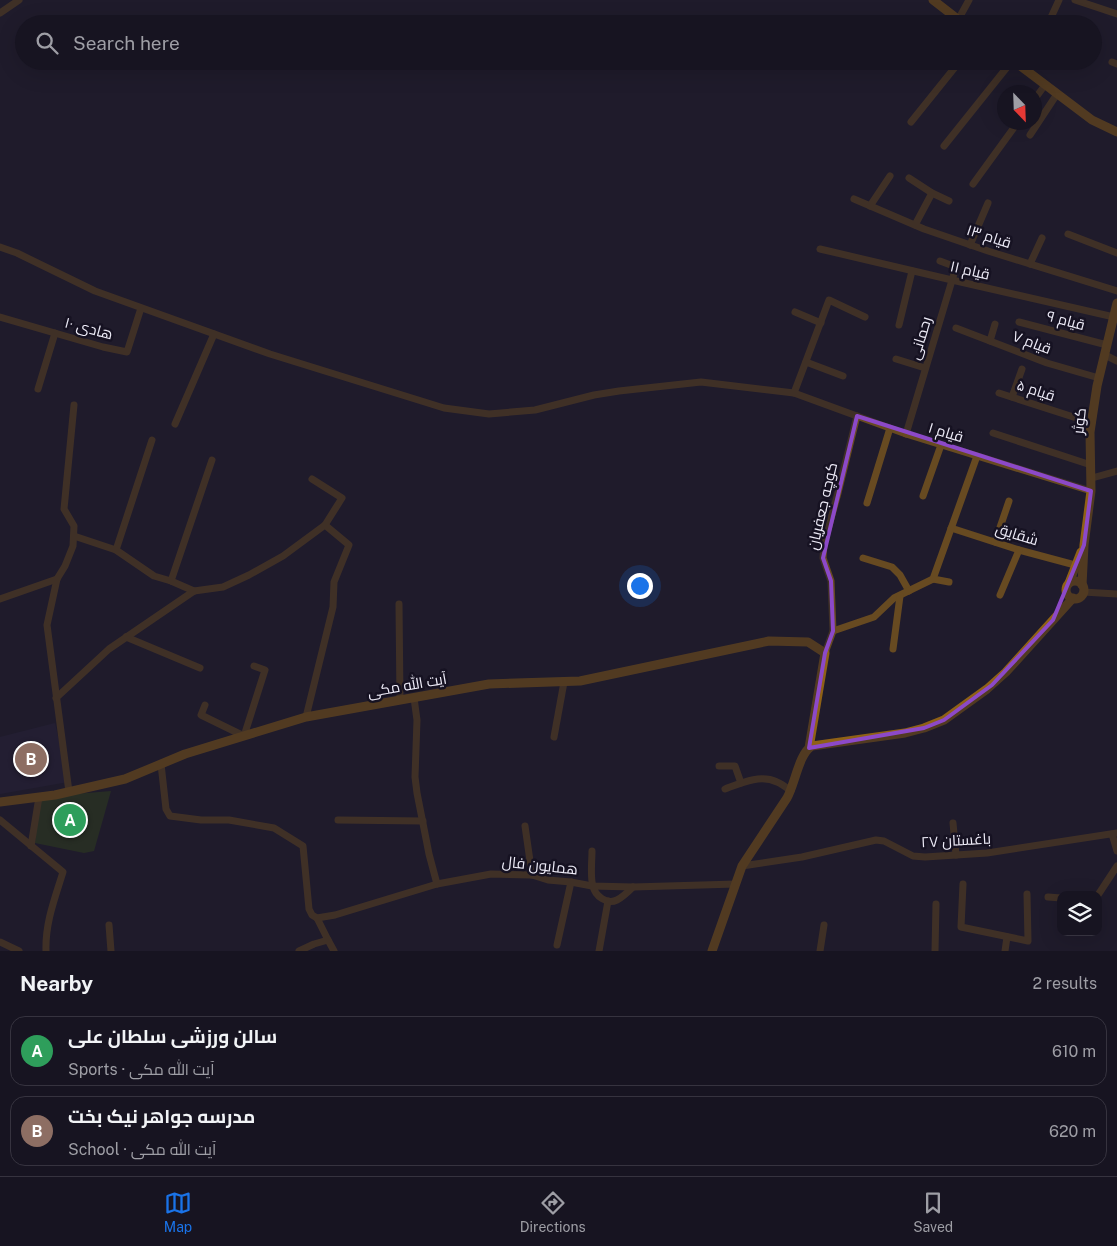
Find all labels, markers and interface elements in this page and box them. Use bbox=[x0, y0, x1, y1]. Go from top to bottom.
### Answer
search box bbox=[15, 15, 1102, 70]
icon: search bbox=[33, 29, 61, 57]
text: Search here bbox=[73, 32, 180, 54]
north arrow bbox=[997, 85, 1042, 130]
street label: قیام ۱۳ bbox=[964, 221, 1013, 253]
street label: قیام ۱۱ bbox=[948, 257, 992, 285]
street label: قیام ۹ bbox=[1045, 307, 1087, 335]
street label: هادی ۱۰ bbox=[63, 313, 115, 344]
street label: رحمانی bbox=[905, 314, 936, 362]
street label: قیام ۷ bbox=[1009, 327, 1054, 359]
street label: قیام ۵ bbox=[1014, 376, 1057, 406]
street label: کوثر bbox=[1069, 407, 1090, 436]
street label: قیام ۱ bbox=[926, 419, 966, 447]
street label: کوچه جعفریان bbox=[804, 461, 842, 552]
street label: شقایق bbox=[993, 519, 1040, 550]
your location bbox=[627, 573, 653, 599]
street label: آیت الله مکی bbox=[366, 669, 448, 702]
pin: B bbox=[15, 740, 47, 778]
pin: A bbox=[54, 801, 86, 839]
street label: باغستان ۲۷ bbox=[921, 830, 991, 852]
street label: همایون فال bbox=[501, 853, 579, 879]
map controls bbox=[1057, 891, 1102, 936]
button: layers bbox=[1057, 891, 1102, 936]
text: Nearby bbox=[20, 971, 93, 996]
text: 2 results bbox=[1032, 974, 1097, 993]
text: سالن ورزشی سلطان علی bbox=[68, 1025, 277, 1047]
text: A bbox=[31, 1042, 43, 1061]
text: 610 m bbox=[1052, 1042, 1096, 1061]
text: Sports · آیت الله مکی bbox=[68, 1060, 214, 1079]
text: مدرسه جواهر نیک بخت bbox=[68, 1105, 255, 1127]
text: B bbox=[32, 1122, 42, 1141]
text: 620 m bbox=[1049, 1122, 1096, 1141]
text: School · آیت الله مکی bbox=[68, 1140, 216, 1159]
tab: Map bbox=[164, 1189, 192, 1235]
tab: Directions bbox=[520, 1189, 586, 1235]
tab: Saved bbox=[913, 1189, 953, 1235]

